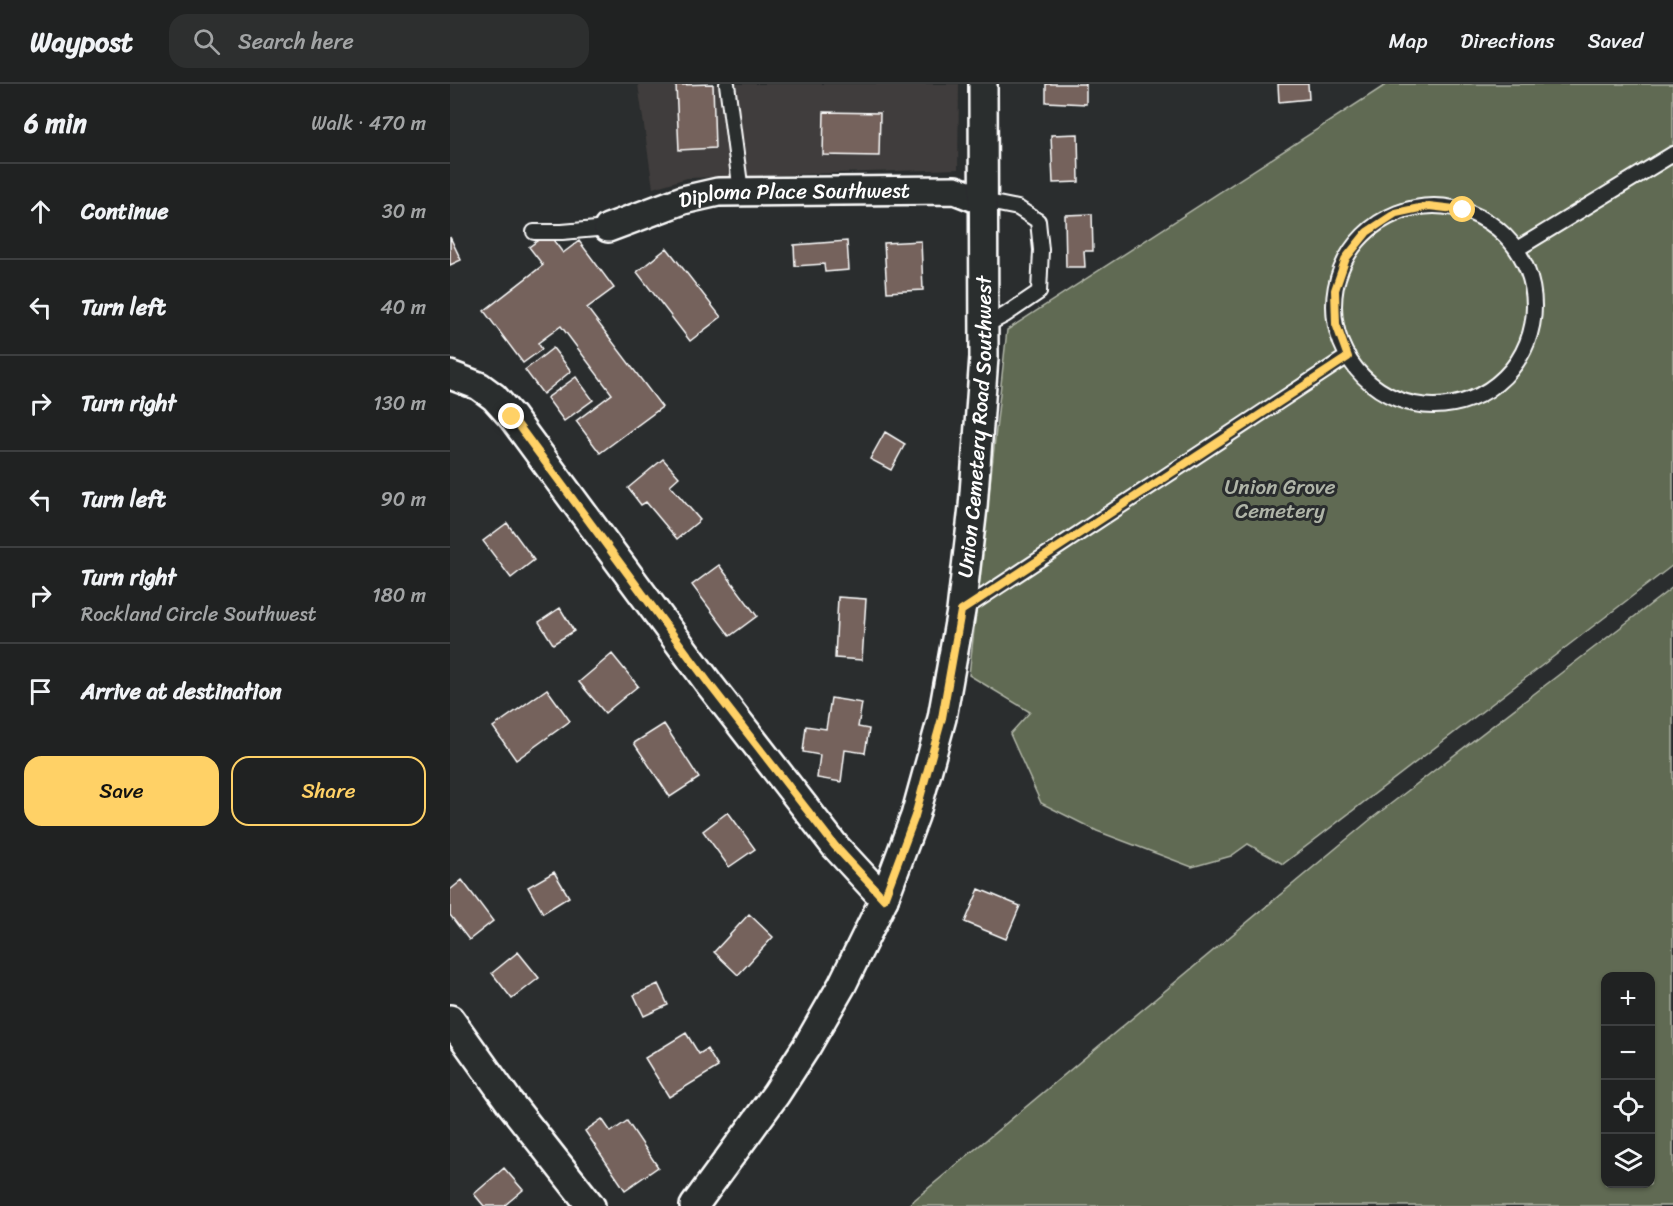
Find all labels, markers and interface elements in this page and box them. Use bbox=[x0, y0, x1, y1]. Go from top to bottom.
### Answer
search box bbox=[169, 14, 589, 68]
text: Waypost bbox=[30, 17, 133, 66]
text: Search here bbox=[238, 22, 354, 61]
text: Map bbox=[1389, 22, 1427, 60]
text: Directions bbox=[1460, 22, 1555, 60]
text: Saved bbox=[1588, 22, 1643, 60]
icon: search bbox=[190, 25, 223, 58]
text: 6 min bbox=[24, 100, 87, 146]
text: Walk · 470 m bbox=[311, 106, 426, 141]
street label: Diploma Place Southwest bbox=[675, 171, 910, 219]
text: Continue bbox=[81, 192, 169, 231]
text: 30 m bbox=[382, 194, 426, 229]
icon: ahead bbox=[24, 195, 57, 228]
route start bbox=[1449, 196, 1475, 222]
street label: Union Cemetery Road Southwest bbox=[946, 274, 1003, 580]
text: Turn left bbox=[81, 288, 166, 327]
text: 40 m bbox=[380, 290, 426, 325]
icon: left bbox=[24, 291, 57, 324]
text: Turn right bbox=[81, 384, 176, 423]
text: 130 m bbox=[373, 386, 426, 421]
icon: right bbox=[24, 387, 57, 420]
route end bbox=[498, 403, 524, 429]
park label: Union Grove Cemetery bbox=[1224, 468, 1336, 530]
text: Turn left bbox=[81, 480, 166, 519]
text: 90 m bbox=[381, 482, 426, 517]
icon: left bbox=[24, 483, 57, 516]
text: Turn right bbox=[81, 558, 176, 597]
text: 180 m bbox=[372, 578, 426, 613]
icon: right bbox=[24, 579, 57, 612]
text: Rockland Circle Southwest bbox=[81, 597, 317, 632]
text: Arrive at destination bbox=[81, 672, 282, 711]
icon: arrive bbox=[24, 675, 57, 708]
button: Save bbox=[24, 756, 219, 826]
button: Share bbox=[231, 756, 426, 826]
map controls bbox=[1601, 972, 1655, 1188]
button: + bbox=[1601, 972, 1655, 1026]
button: − bbox=[1601, 1026, 1655, 1080]
button: locate bbox=[1601, 1080, 1655, 1134]
button: layers bbox=[1601, 1134, 1655, 1188]

